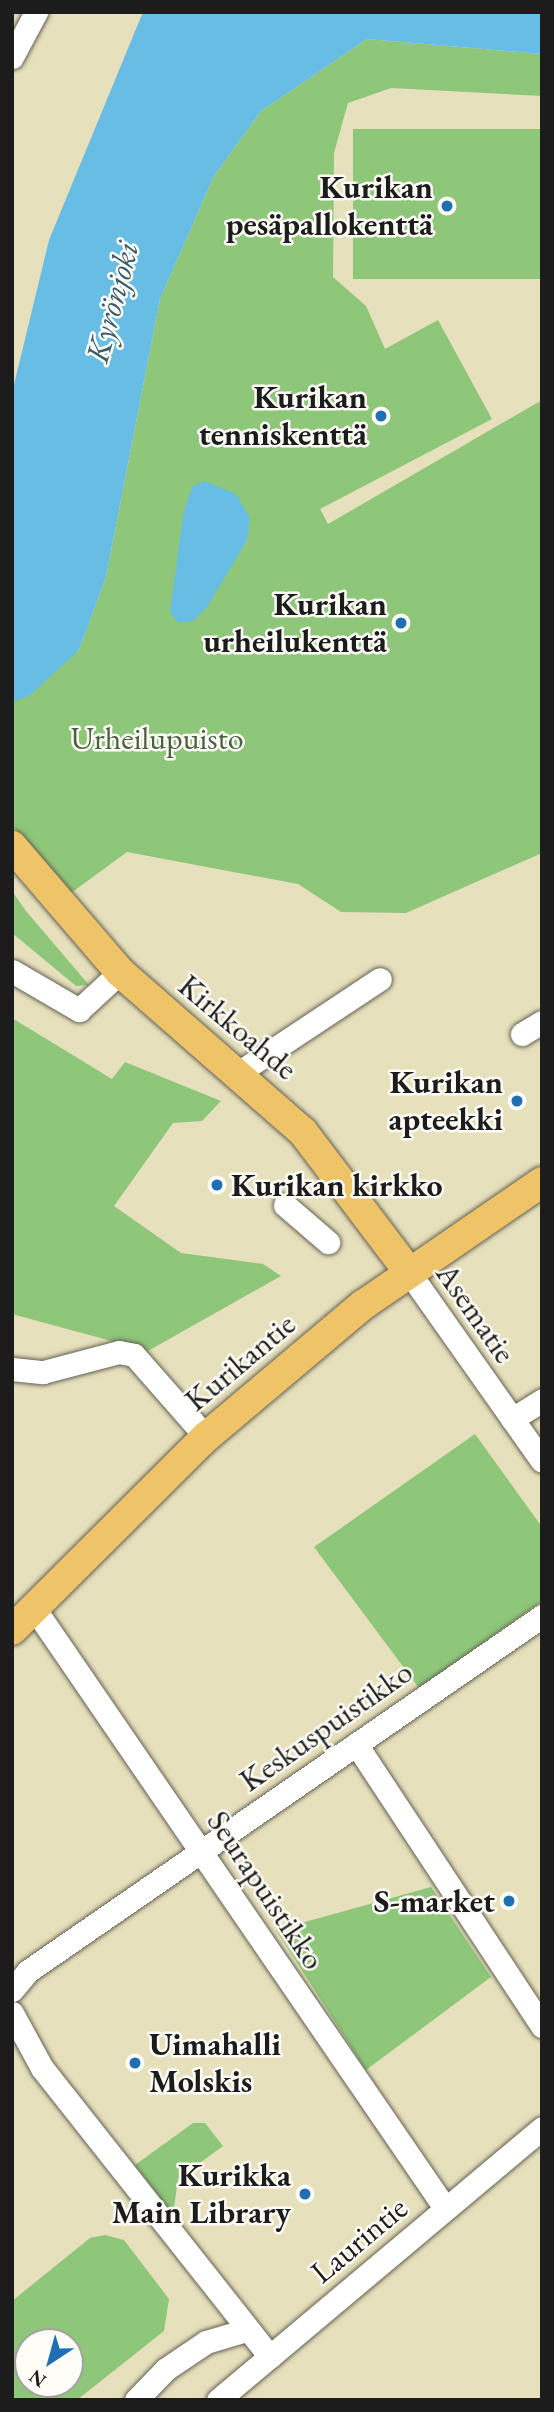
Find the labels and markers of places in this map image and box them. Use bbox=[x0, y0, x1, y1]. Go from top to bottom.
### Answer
place label: Kurikan pesäpallokenttä bbox=[226, 169, 433, 244]
marker: Kurikan pesäpallokenttä bbox=[439, 198, 455, 214]
place label: Kurikan tenniskenttä bbox=[199, 379, 367, 454]
marker: Kurikan tenniskenttä bbox=[373, 408, 389, 424]
place label: Kurikan urheilukenttä bbox=[203, 586, 387, 661]
marker: Kurikan urheilukenttä bbox=[393, 615, 409, 631]
place label: Kurikan apteekki bbox=[389, 1064, 503, 1139]
marker: Kurikan apteekki bbox=[509, 1093, 525, 1109]
place label: Kurikan kirkko bbox=[231, 1166, 443, 1204]
marker: Kurikan kirkko bbox=[209, 1177, 225, 1193]
place label: S-market bbox=[374, 1882, 495, 1920]
marker: S-market bbox=[501, 1893, 517, 1909]
place label: Uimahalli Molskis bbox=[149, 2026, 281, 2101]
marker: Uimahalli Molskis bbox=[127, 2055, 143, 2071]
place label: Kurikka Main Library bbox=[112, 2157, 291, 2232]
marker: Kurikka Main Library bbox=[297, 2186, 313, 2202]

